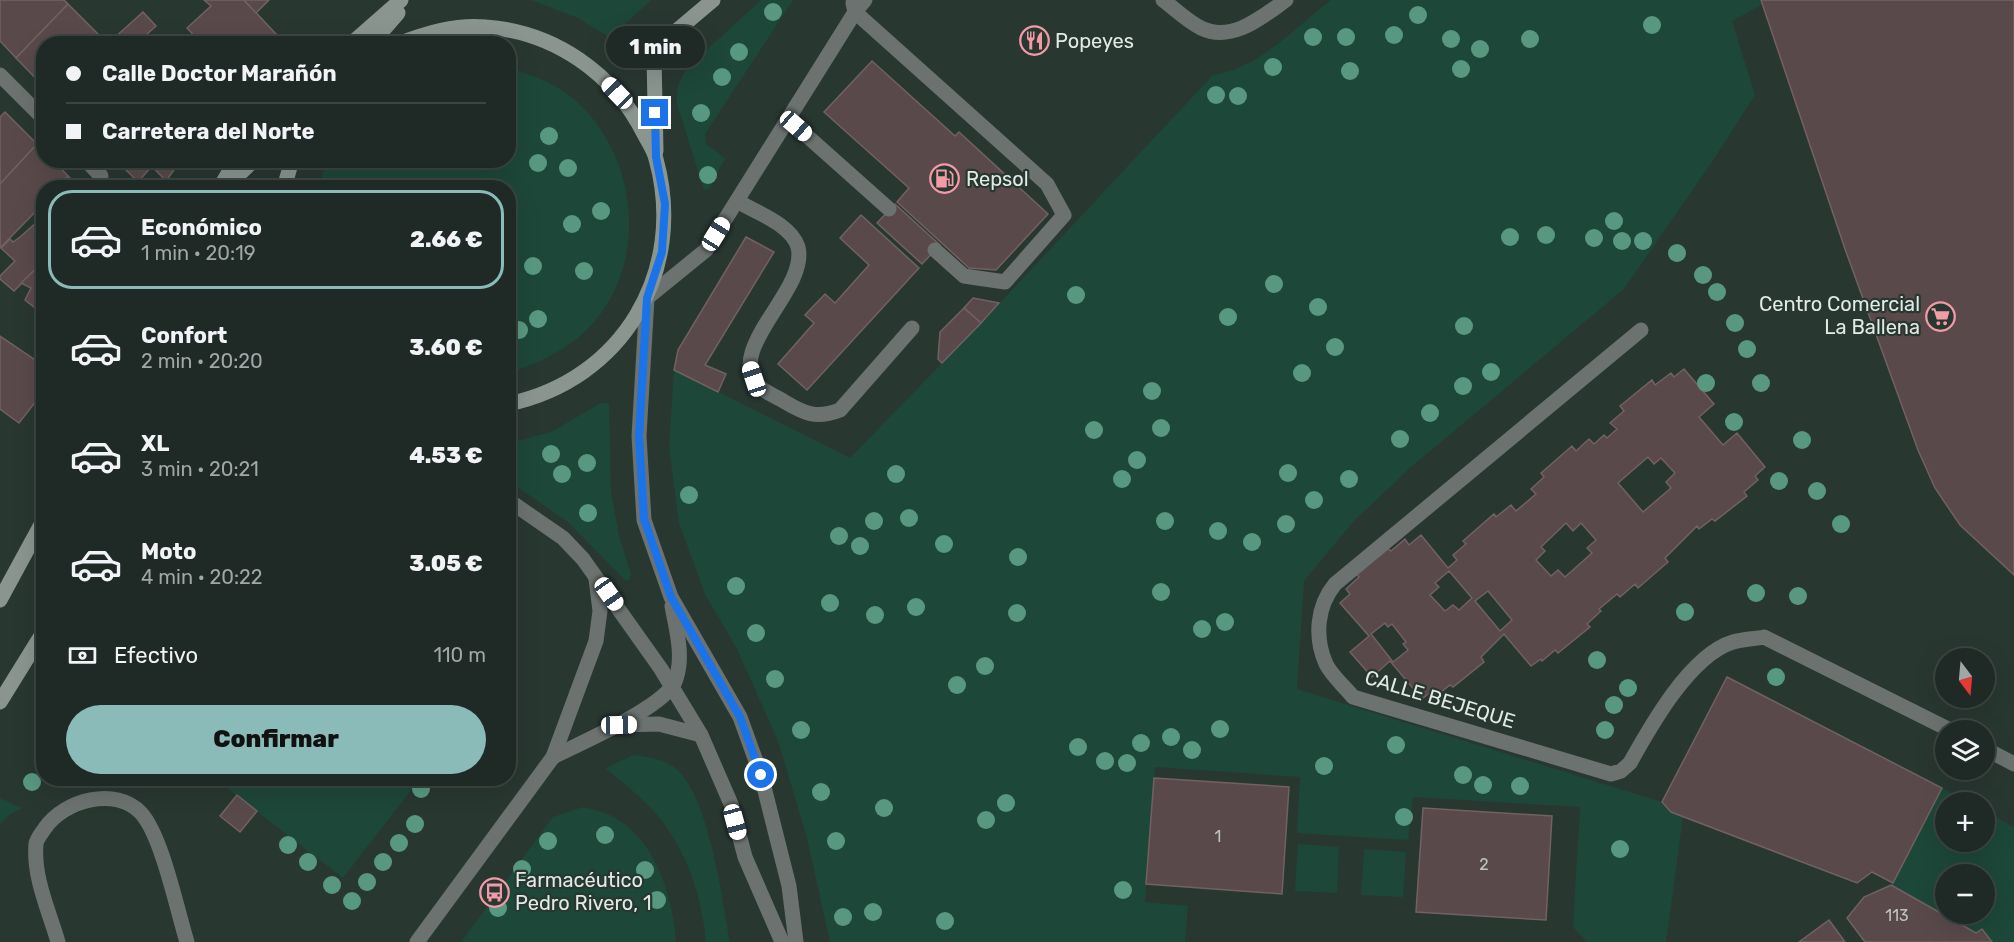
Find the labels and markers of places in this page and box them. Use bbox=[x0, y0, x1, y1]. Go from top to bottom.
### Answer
restaurant icon: Popeyes bbox=[1018, 25, 1050, 57]
place label: Popeyes bbox=[1055, 29, 1134, 53]
fuel station icon: Repsol bbox=[929, 163, 961, 195]
place label: Repsol bbox=[966, 167, 1029, 191]
place label: Centro Comercial La Ballena bbox=[1759, 292, 1920, 339]
supermarket icon: Centro Comercial La Ballena bbox=[1925, 300, 1957, 332]
place label: Farmacéutico Pedro Rivero, 1 bbox=[515, 868, 652, 915]
bus stop icon: Farmacéutico Pedro Rivero, 1 bbox=[478, 876, 510, 908]

